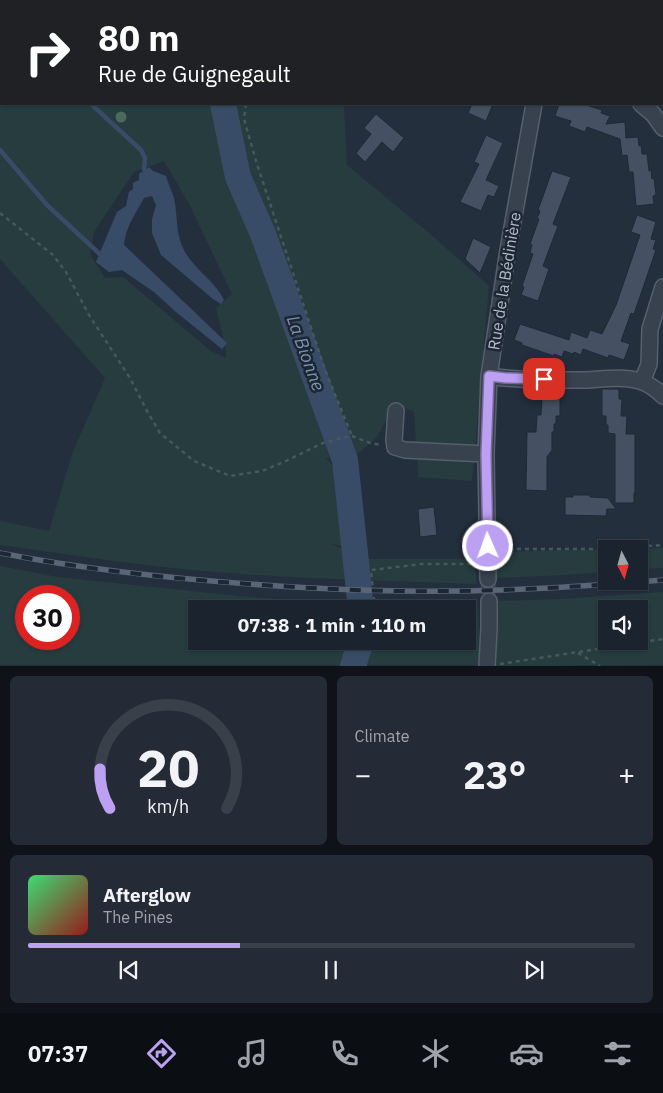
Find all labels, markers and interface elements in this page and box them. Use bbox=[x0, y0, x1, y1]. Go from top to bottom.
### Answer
text: 80 m bbox=[98, 15, 180, 61]
icon: right bbox=[15, 20, 80, 85]
text: Rue de Guignegault bbox=[98, 59, 291, 88]
street label: Rue de la Bédinière bbox=[483, 210, 525, 351]
water label: La Bionne bbox=[282, 312, 330, 394]
pin bbox=[523, 358, 565, 400]
icon: arrive bbox=[530, 365, 558, 393]
position arrow bbox=[461, 519, 513, 571]
north arrow bbox=[598, 540, 648, 590]
map controls bbox=[598, 540, 648, 650]
speed limit sign: 30 bbox=[15, 585, 80, 650]
button: sound bbox=[598, 600, 648, 650]
text: 07:38 · 1 min · 110 m bbox=[238, 613, 426, 637]
text: Climate bbox=[355, 726, 410, 746]
text: 20 bbox=[137, 734, 199, 801]
text: 23° bbox=[463, 750, 526, 799]
text: − bbox=[355, 756, 371, 793]
text: + bbox=[618, 756, 635, 793]
text: km/h bbox=[147, 795, 189, 818]
text: Afterglow bbox=[103, 883, 191, 907]
text: The Pines bbox=[103, 907, 173, 927]
icon: previous bbox=[115, 956, 143, 984]
icon: pause bbox=[317, 956, 345, 984]
icon: next bbox=[520, 956, 548, 984]
icon: directions bbox=[144, 1036, 179, 1071]
icon: music bbox=[235, 1036, 270, 1071]
icon: phone bbox=[327, 1036, 362, 1071]
icon: climate bbox=[418, 1036, 453, 1071]
icon: car bbox=[509, 1036, 544, 1071]
icon: filters bbox=[600, 1036, 635, 1071]
text: 07:37 bbox=[28, 1039, 88, 1068]

